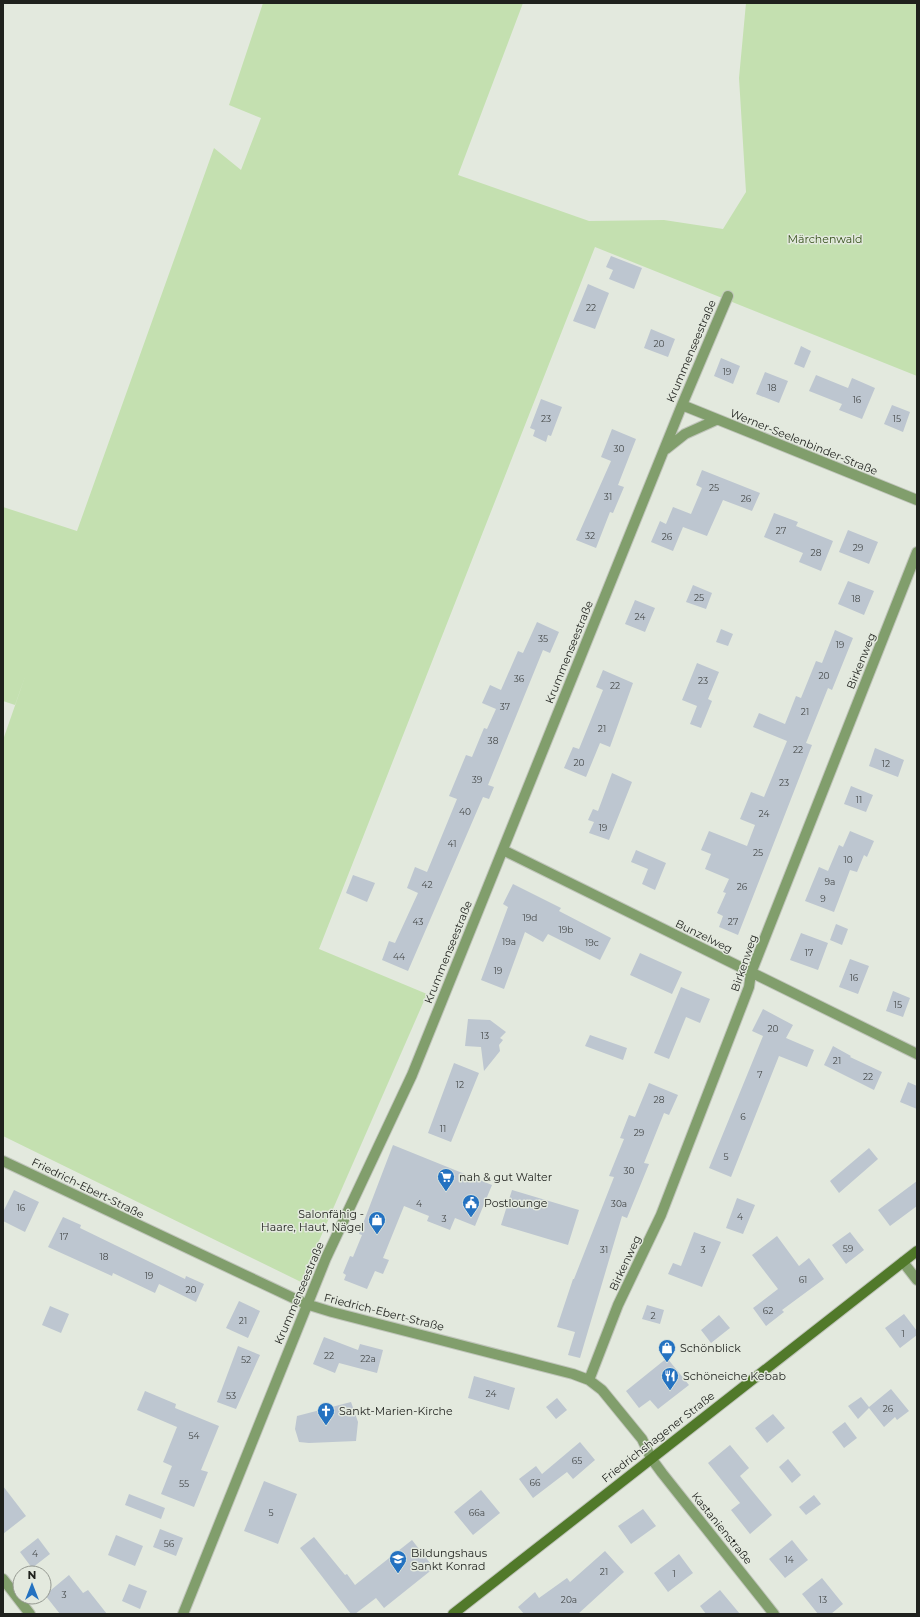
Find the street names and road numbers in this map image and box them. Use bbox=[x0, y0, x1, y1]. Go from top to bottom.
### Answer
street label: Krummenseestraße bbox=[663, 297, 719, 404]
street label: Werner-Seelenbinder-Straße bbox=[728, 406, 880, 478]
street label: Krummenseestraße bbox=[542, 598, 596, 706]
street label: Birkenweg bbox=[843, 631, 879, 691]
street label: Krummenseestraße bbox=[421, 898, 475, 1006]
street label: Bunzelweg bbox=[673, 916, 735, 956]
street label: Birkenweg bbox=[728, 933, 760, 993]
street label: Friedrich-Ebert-Straße bbox=[29, 1155, 147, 1221]
street label: Birkenweg bbox=[606, 1233, 644, 1293]
street label: Krummenseestraße bbox=[271, 1239, 327, 1346]
street label: Friedrich-Ebert-Straße bbox=[322, 1290, 446, 1334]
street label: Friedrichshagener Straße bbox=[599, 1388, 718, 1485]
street label: Kastanienstraße bbox=[689, 1489, 756, 1567]

